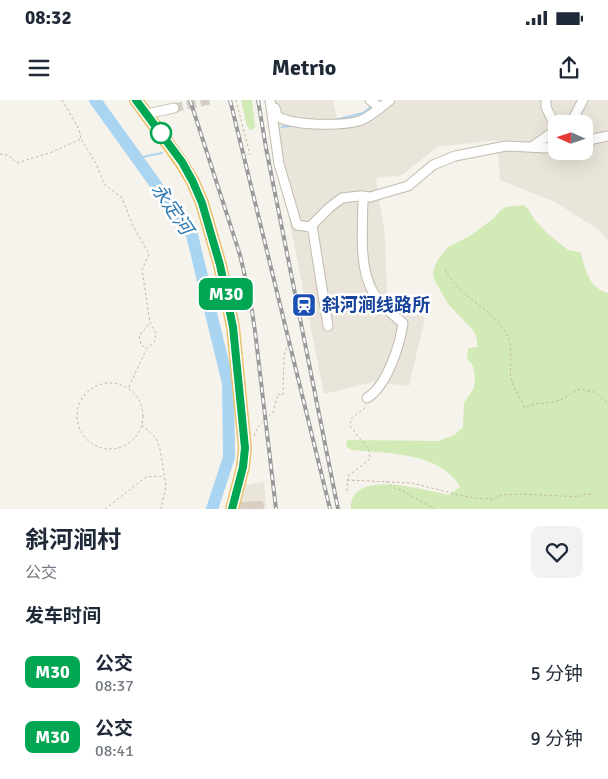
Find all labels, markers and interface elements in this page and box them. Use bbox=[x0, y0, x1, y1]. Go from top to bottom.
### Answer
text: 08:32 bbox=[25, 6, 72, 30]
icon: menu bbox=[25, 54, 53, 82]
text: Metrio bbox=[272, 54, 336, 81]
icon: share bbox=[555, 54, 583, 82]
north arrow bbox=[548, 115, 592, 160]
map controls bbox=[548, 115, 593, 160]
unlabelled marker bbox=[150, 122, 172, 144]
water label: 永定河 bbox=[146, 179, 200, 243]
line badge: M30 bbox=[197, 278, 255, 310]
text: M30 bbox=[209, 283, 243, 305]
station icon: 斜河涧线路所 bbox=[291, 292, 317, 318]
place label: 斜河涧线路所 bbox=[322, 294, 430, 316]
text: 斜河涧村 bbox=[25, 525, 121, 555]
button: heart bbox=[531, 526, 583, 578]
text: 公交 bbox=[25, 563, 57, 583]
text: 发车时间 bbox=[25, 604, 101, 628]
text: 公交 bbox=[95, 652, 133, 676]
text: M30 bbox=[35, 661, 70, 683]
text: 5 分钟 bbox=[531, 662, 583, 686]
text: 08:37 bbox=[95, 676, 134, 696]
text: 公交 bbox=[95, 717, 133, 741]
text: M30 bbox=[35, 726, 70, 748]
text: 9 分钟 bbox=[531, 727, 583, 751]
text: 08:41 bbox=[95, 741, 134, 761]

